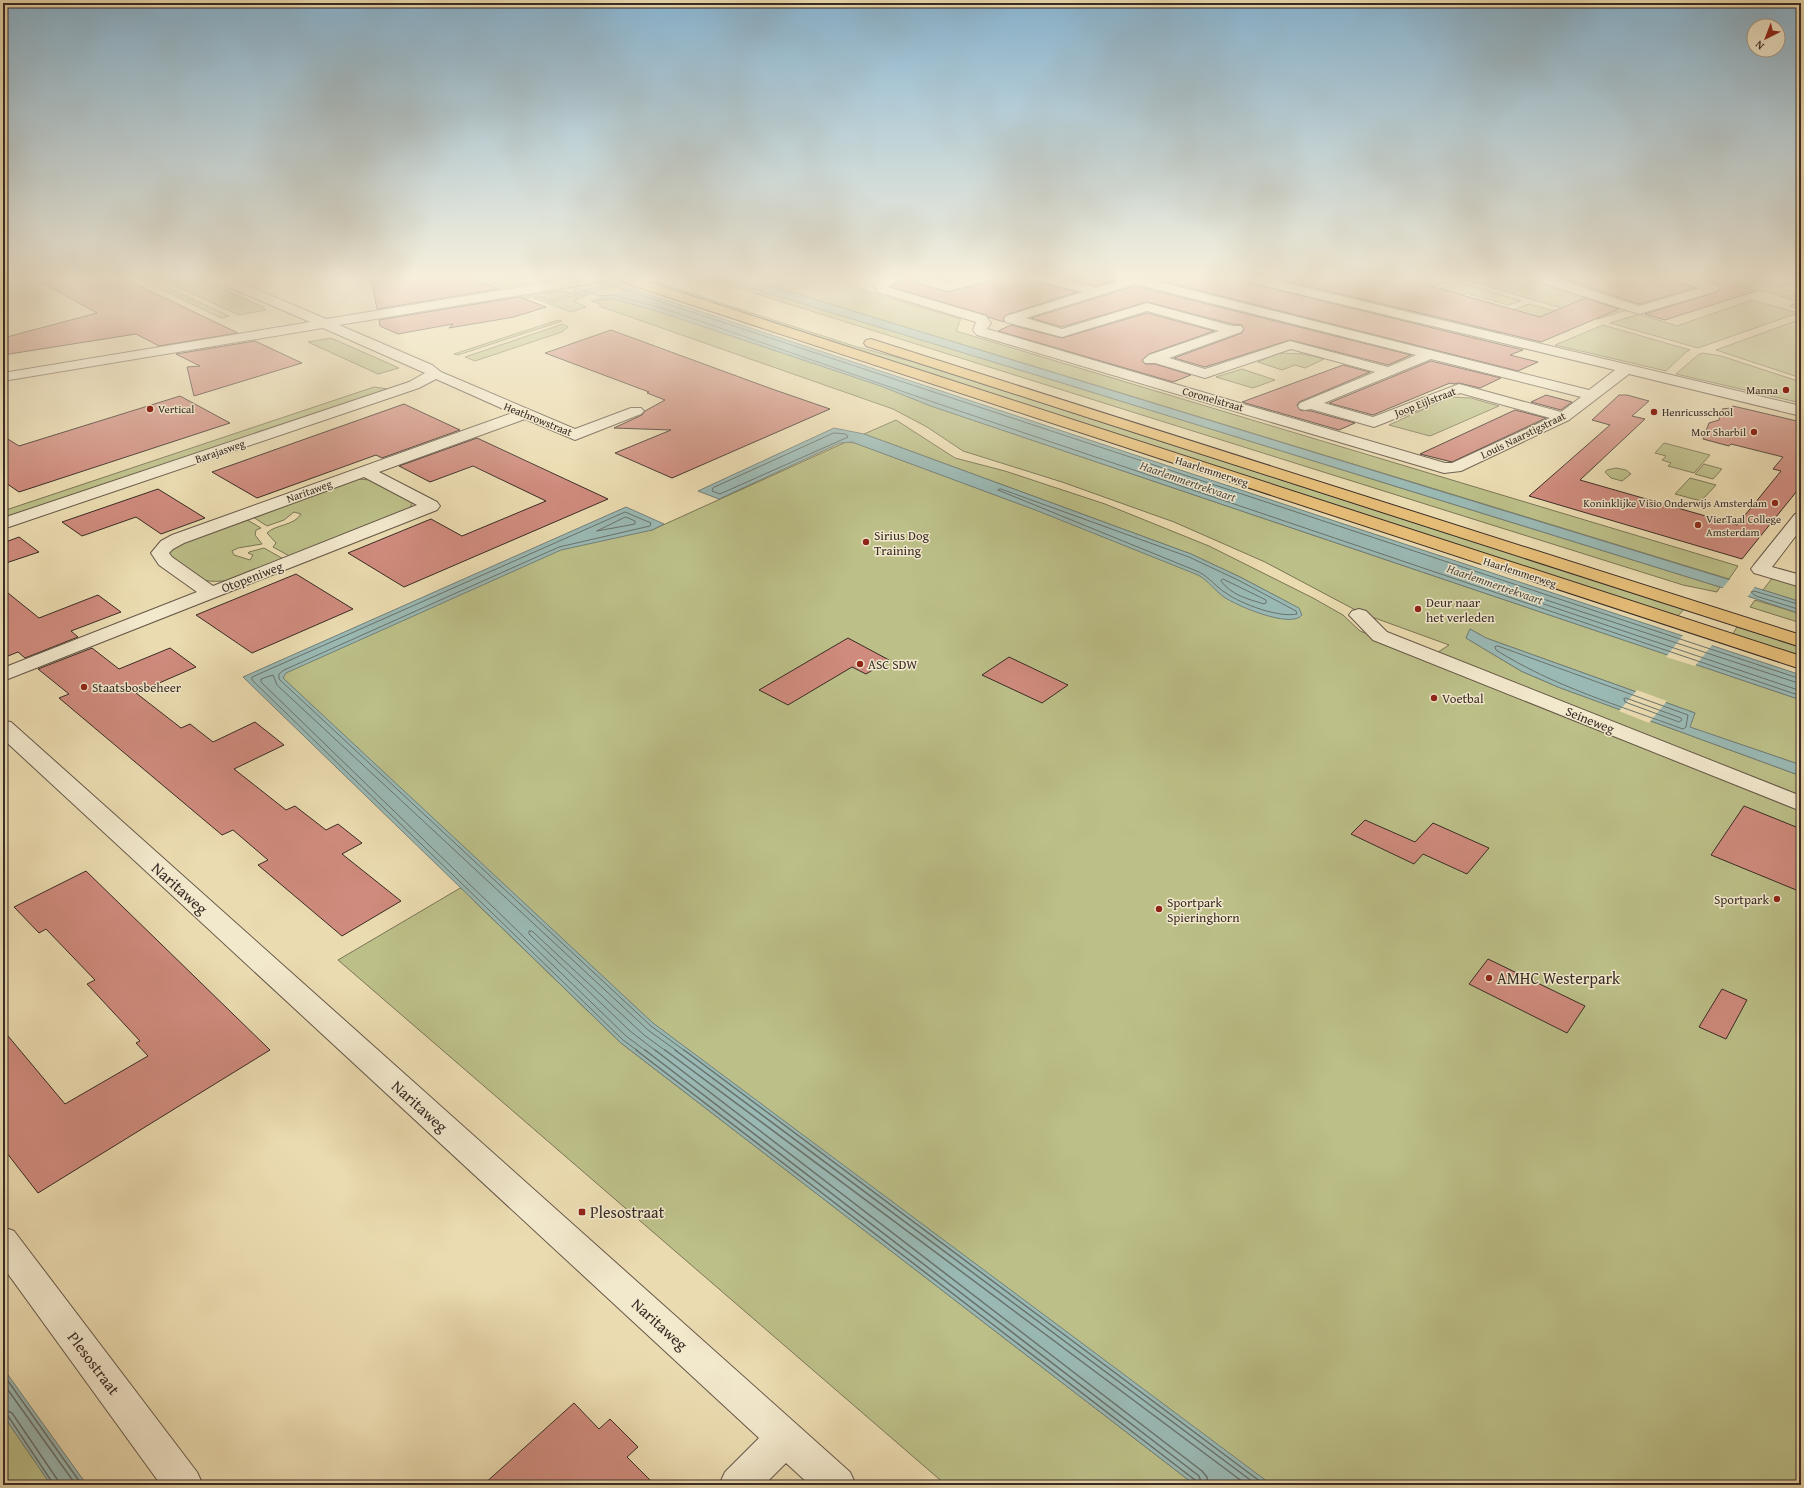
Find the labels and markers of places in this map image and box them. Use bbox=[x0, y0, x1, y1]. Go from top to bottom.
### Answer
place label: Manna bbox=[1746, 382, 1779, 398]
marker: Manna bbox=[1781, 385, 1791, 395]
place label: Vertical bbox=[158, 401, 194, 417]
marker: Vertical bbox=[145, 404, 155, 414]
place label: Henricusschool bbox=[1662, 404, 1733, 420]
marker: Henricusschool bbox=[1649, 407, 1659, 417]
place label: Mor Sharbil bbox=[1691, 424, 1746, 440]
marker: Mor Sharbil bbox=[1749, 427, 1759, 437]
place label: Koninklijke Visio Onderwijs Amsterdam bbox=[1583, 495, 1767, 511]
marker: Koninklijke Visio Onderwijs Amsterdam bbox=[1770, 498, 1780, 508]
place label: VierTaal College Amsterdam bbox=[1706, 511, 1781, 540]
marker: VierTaal College Amsterdam bbox=[1693, 520, 1703, 530]
place label: Sirius Dog Training bbox=[874, 526, 930, 560]
marker: Sirius Dog Training bbox=[861, 537, 871, 547]
place label: Deur naar het verleden bbox=[1426, 593, 1495, 627]
marker: Deur naar het verleden bbox=[1413, 604, 1423, 614]
place label: ASC SDW bbox=[868, 655, 917, 674]
marker: ASC SDW bbox=[855, 659, 865, 669]
place label: Staatsbosbeheer bbox=[92, 678, 182, 697]
marker: Staatsbosbeheer bbox=[79, 682, 89, 692]
place label: Voetbal bbox=[1442, 689, 1484, 708]
marker: Voetbal bbox=[1429, 693, 1439, 703]
place label: Sportpark bbox=[1714, 890, 1769, 909]
place label: Sportpark Spieringhorn bbox=[1167, 893, 1240, 927]
marker: Sportpark bbox=[1772, 894, 1782, 904]
marker: Sportpark Spieringhorn bbox=[1154, 904, 1164, 914]
place label: AMHC Westerpark bbox=[1497, 966, 1621, 990]
marker: AMHC Westerpark bbox=[1484, 973, 1494, 983]
place label: Plesostraat bbox=[590, 1200, 665, 1224]
marker: Plesostraat bbox=[577, 1207, 587, 1217]

